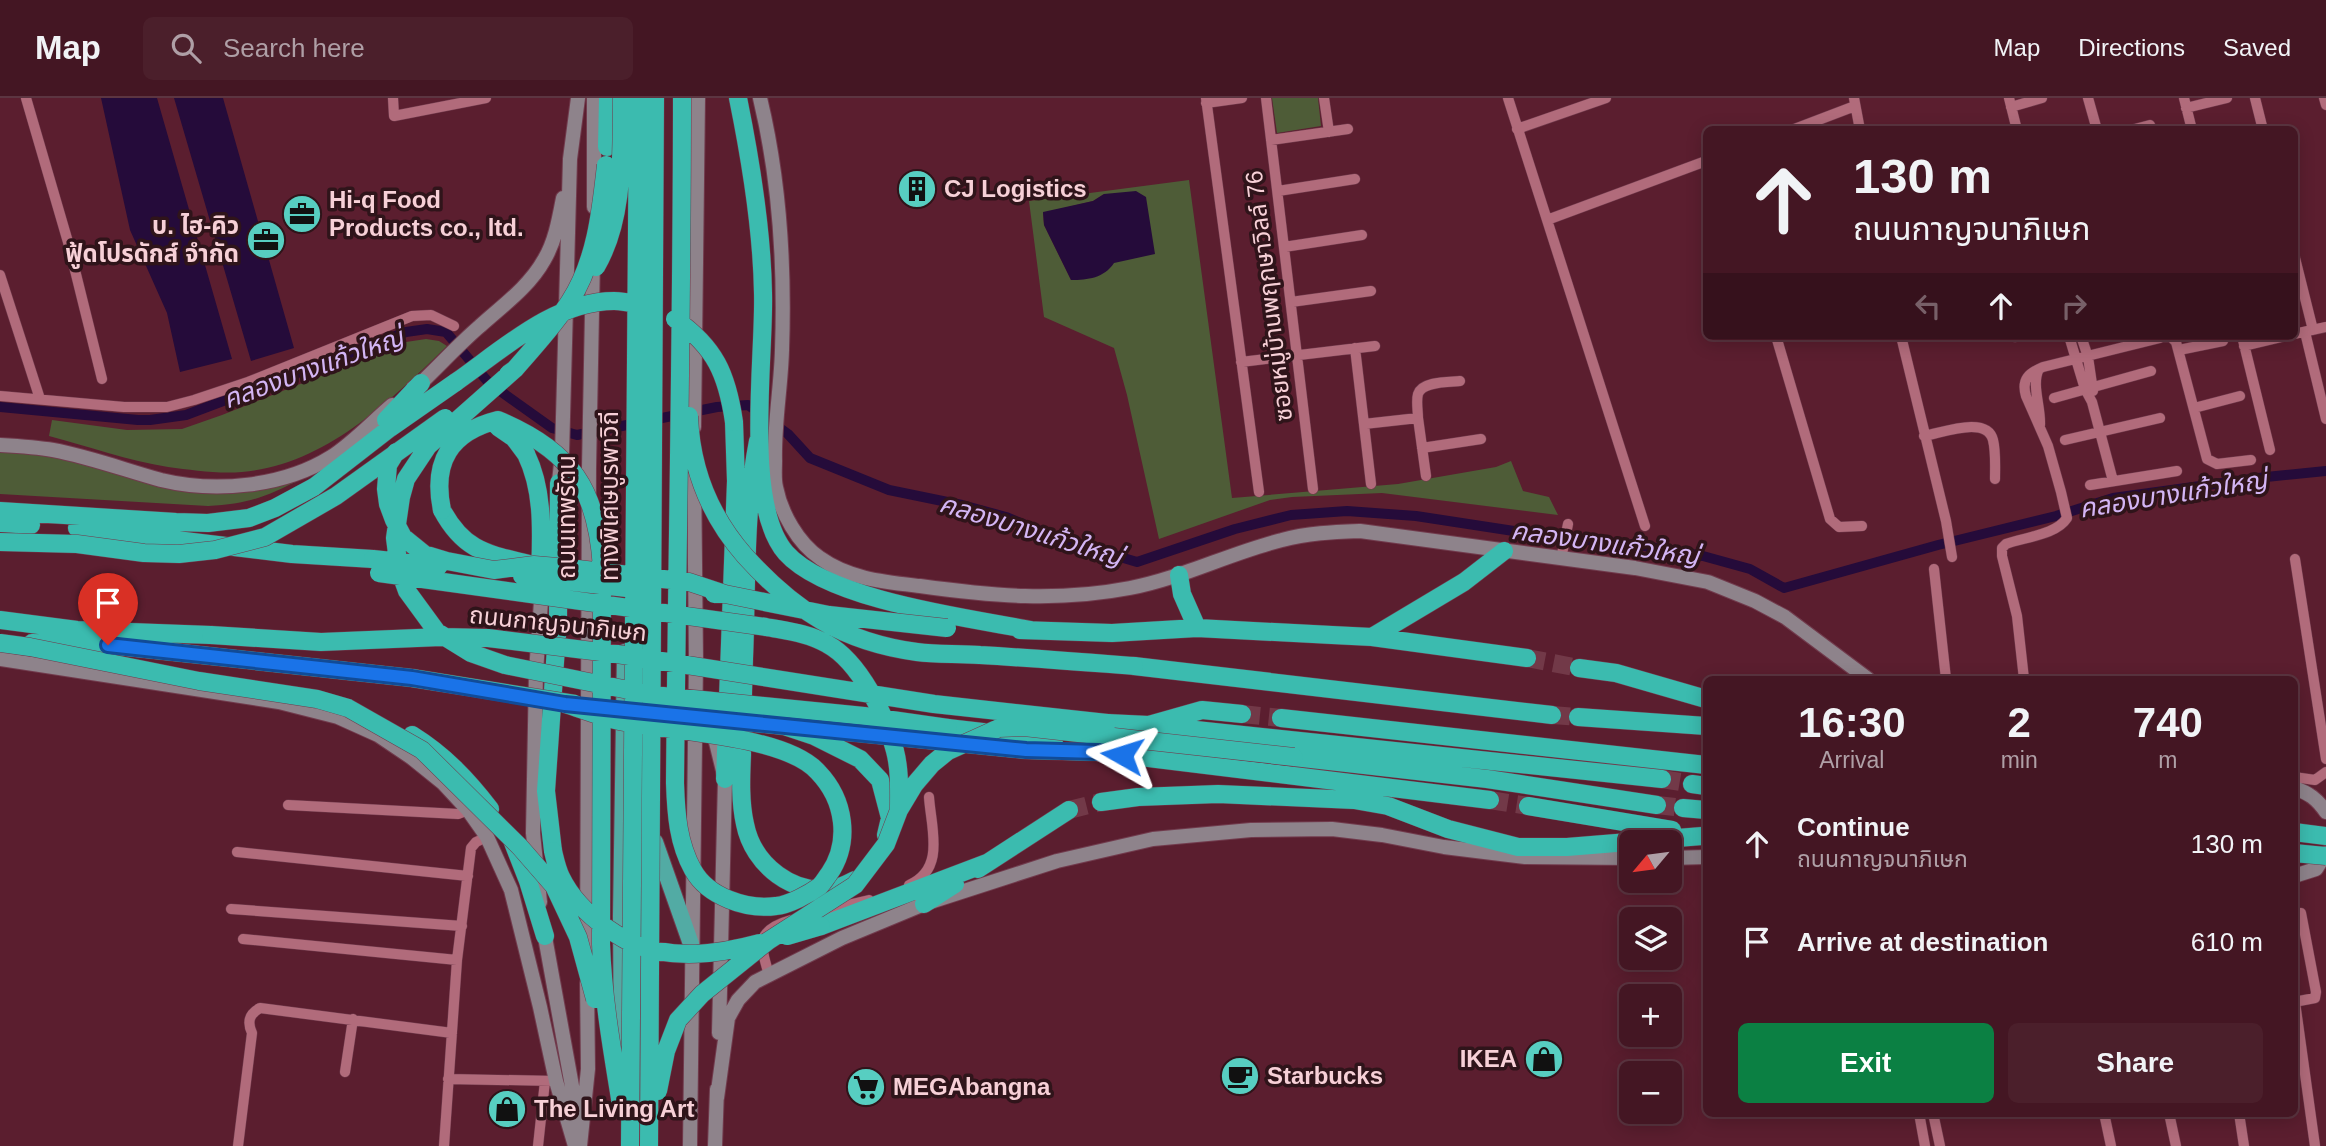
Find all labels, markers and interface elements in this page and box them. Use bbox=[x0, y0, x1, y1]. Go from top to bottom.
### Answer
search box bbox=[143, 17, 633, 80]
text: Map bbox=[35, 29, 101, 66]
icon: search bbox=[167, 29, 205, 67]
text: Search here bbox=[223, 33, 365, 63]
text: Map bbox=[1994, 34, 2040, 61]
text: Directions bbox=[2078, 34, 2185, 61]
text: Saved bbox=[2223, 34, 2291, 61]
text: 130 m bbox=[1853, 149, 1992, 203]
icon: ahead bbox=[1738, 154, 1829, 245]
building icon: CJ Logistics bbox=[896, 168, 938, 210]
street label: ซอยหมู่บ้านพฤกษาวิลล์ 76 bbox=[1240, 169, 1299, 423]
place label: CJ Logistics bbox=[944, 175, 1087, 202]
place label: Hi-q Food Products co., ltd. bbox=[329, 186, 524, 241]
office icon: Hi-q Food Products co., ltd. bbox=[281, 193, 323, 235]
text: ถนนกาญจนาภิเษก bbox=[1853, 211, 2090, 247]
place label: บ. ไฮ-คิว ฟู้ดโปรดักส์ จำกัด bbox=[65, 212, 239, 269]
office icon: บ. ไฮ-คิว ฟู้ดโปรดักส์ จำกัด bbox=[245, 219, 287, 261]
icon: left bbox=[1909, 287, 1947, 325]
icon: ahead bbox=[1982, 287, 2020, 325]
icon: right bbox=[2055, 287, 2093, 325]
water label: คลองบางแก้วใหญ่ bbox=[219, 320, 411, 415]
street label: ทางพิเศษบูรพาวิถี bbox=[596, 411, 625, 581]
street label: ถนนเทพรัตน bbox=[553, 455, 580, 579]
water label: คลองบางแก้วใหญ่ bbox=[2077, 464, 2273, 524]
water label: คลองบางแก้วใหญ่ bbox=[936, 488, 1130, 573]
water label: คลองบางแก้วใหญ่ bbox=[1509, 515, 1705, 572]
pin bbox=[78, 573, 138, 645]
icon: arrive bbox=[89, 584, 127, 622]
street label: ถนนกาญจนาภิเษก bbox=[468, 601, 648, 646]
text: 16:30 bbox=[1798, 699, 1906, 746]
text: 2 bbox=[2007, 699, 2031, 746]
text: 740 bbox=[2133, 699, 2203, 746]
position arrow bbox=[1085, 718, 1159, 792]
text: Arrival bbox=[1819, 747, 1884, 773]
text: min bbox=[2001, 747, 2038, 773]
text: m bbox=[2158, 747, 2177, 773]
text: Continue bbox=[1797, 812, 1910, 842]
icon: ahead bbox=[1738, 825, 1776, 863]
text: 130 m bbox=[2191, 829, 2263, 859]
north arrow bbox=[1619, 830, 1682, 892]
map controls bbox=[1619, 830, 1682, 1124]
text: ถนนกาญจนาภิเษก bbox=[1797, 846, 1968, 872]
button: layers bbox=[1619, 907, 1682, 970]
icon: arrive bbox=[1738, 923, 1776, 961]
text: Arrive at destination bbox=[1797, 927, 2048, 957]
text: 610 m bbox=[2191, 927, 2263, 957]
button: + bbox=[1619, 984, 1682, 1047]
button: Exit bbox=[1738, 1023, 1994, 1103]
button: Share bbox=[2008, 1023, 2263, 1103]
shop icon: IKEA bbox=[1523, 1038, 1565, 1080]
place label: IKEA bbox=[1460, 1045, 1517, 1072]
cafe icon: Starbucks bbox=[1219, 1055, 1261, 1097]
button: − bbox=[1619, 1061, 1682, 1124]
place label: Starbucks bbox=[1267, 1062, 1383, 1089]
supermarket icon: MEGAbangna bbox=[845, 1066, 887, 1108]
place label: MEGAbangna bbox=[893, 1073, 1051, 1100]
shop icon: The Living Art bbox=[486, 1088, 528, 1130]
place label: The Living Art bbox=[534, 1095, 694, 1122]

